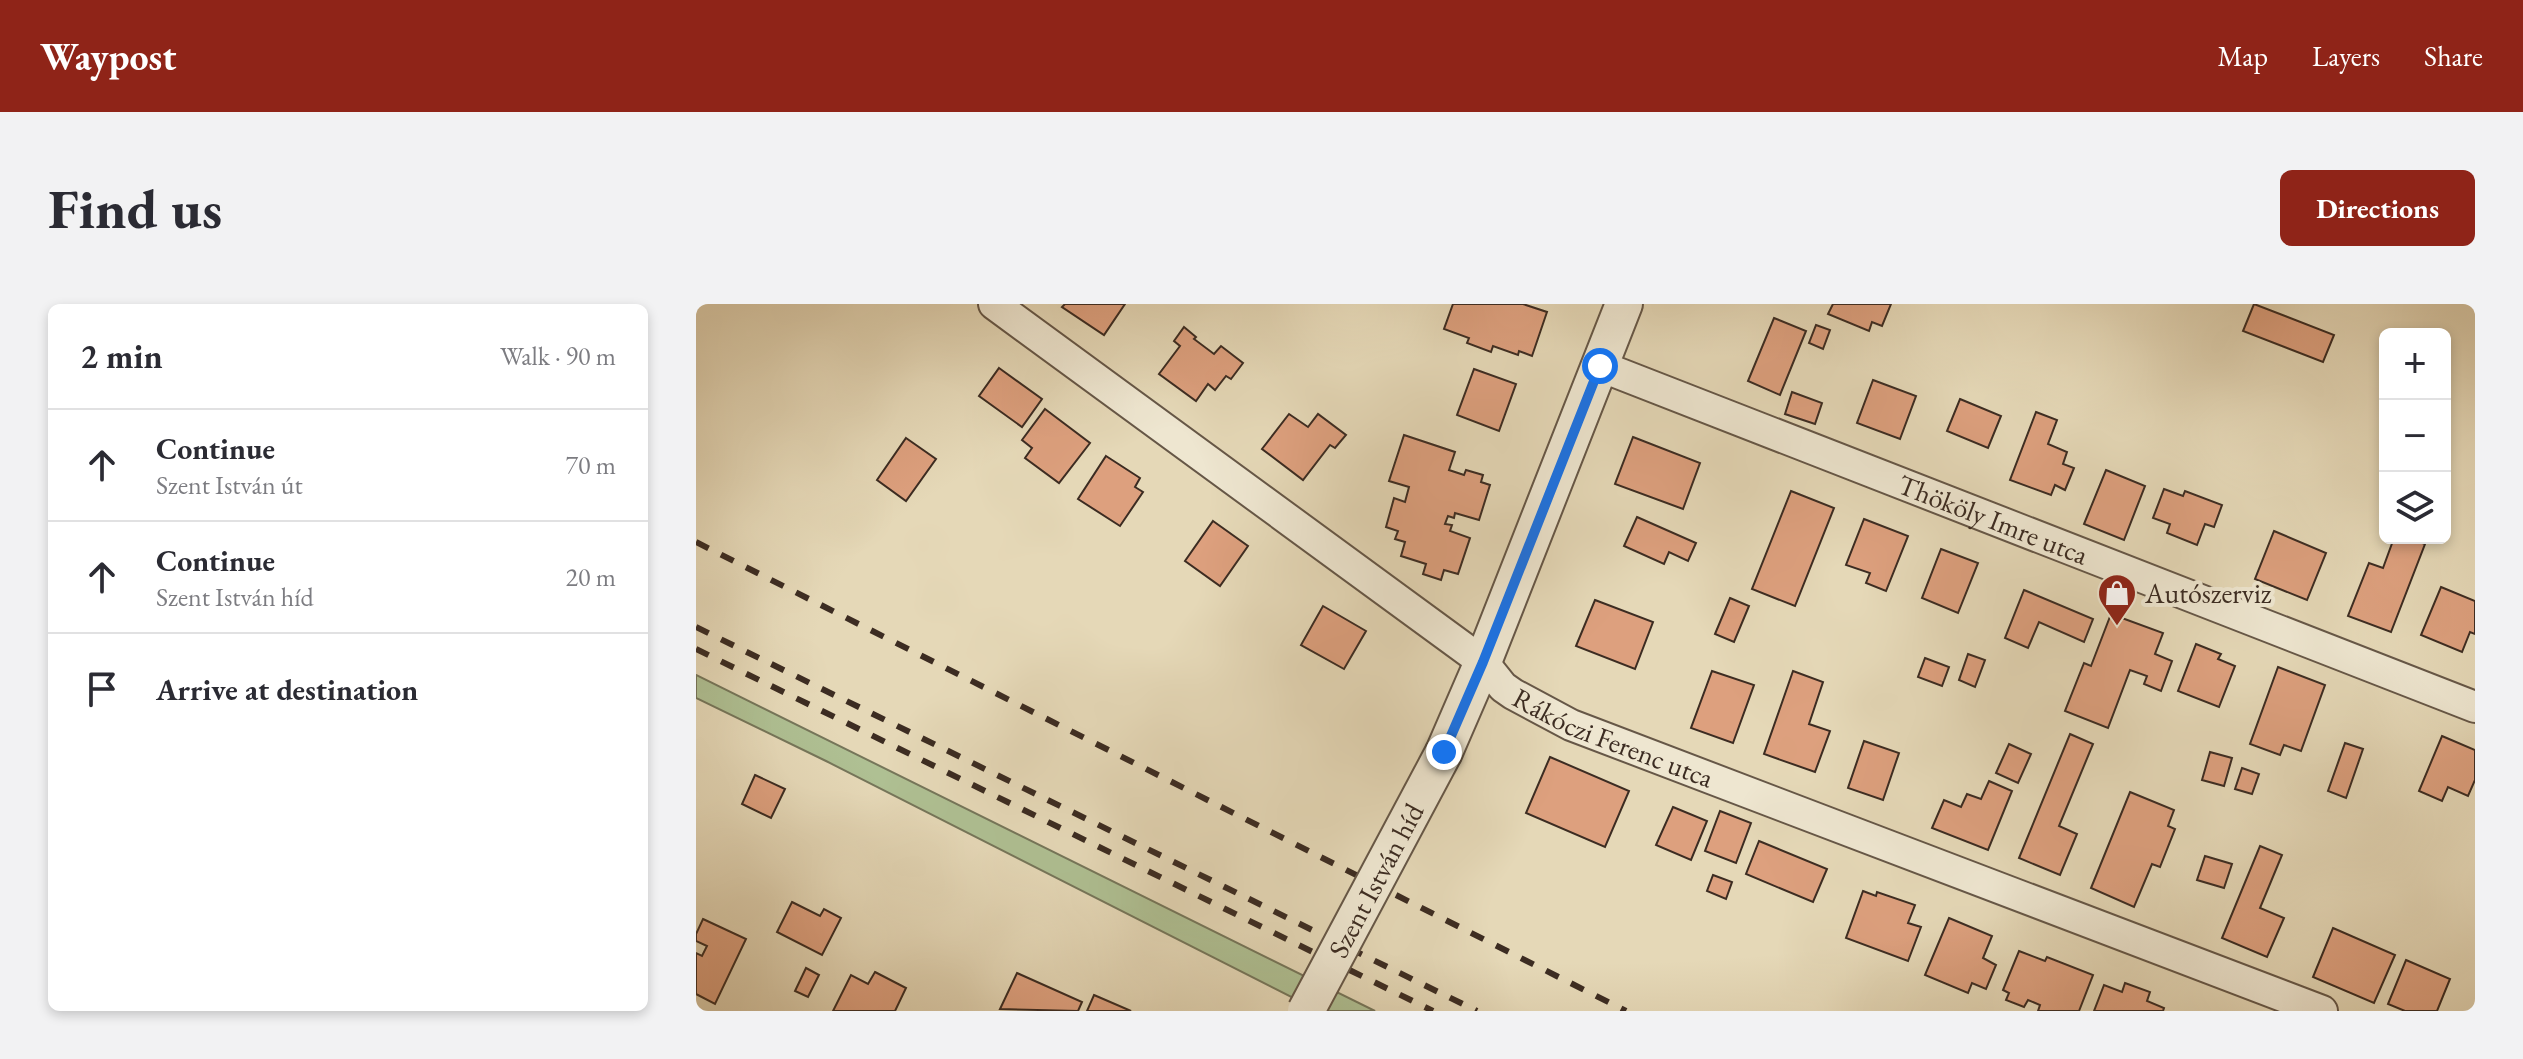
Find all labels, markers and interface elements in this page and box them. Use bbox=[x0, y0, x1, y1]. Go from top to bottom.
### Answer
text: Waypost bbox=[40, 32, 177, 81]
text: Map bbox=[2218, 38, 2268, 74]
text: Layers bbox=[2312, 38, 2380, 74]
text: Share bbox=[2424, 38, 2483, 74]
button: Directions bbox=[2280, 170, 2475, 246]
text: Find us bbox=[48, 172, 222, 245]
map controls bbox=[2379, 328, 2451, 544]
button: + bbox=[2379, 328, 2451, 400]
text: 2 min bbox=[80, 334, 163, 378]
text: Walk · 90 m bbox=[500, 339, 616, 373]
route start bbox=[1582, 348, 1618, 384]
button: − bbox=[2379, 400, 2451, 472]
text: Continue bbox=[156, 429, 275, 468]
icon: ahead bbox=[80, 443, 124, 487]
text: 70 m bbox=[566, 448, 616, 482]
street label: Thököly Imre utca bbox=[1893, 466, 2094, 573]
text: Szent István út bbox=[156, 468, 303, 502]
button: layers bbox=[2379, 472, 2451, 544]
text: Continue bbox=[156, 541, 275, 580]
icon: ahead bbox=[80, 555, 124, 599]
text: 20 m bbox=[566, 560, 616, 594]
shop icon: Autószerviz bbox=[2096, 572, 2138, 627]
place label: Autószerviz bbox=[2144, 575, 2272, 611]
text: Szent István híd bbox=[156, 580, 314, 614]
icon: arrive bbox=[80, 667, 124, 711]
text: Arrive at destination bbox=[156, 670, 418, 709]
street label: Rákóczi Ferenc utca bbox=[1507, 679, 1719, 796]
route end bbox=[1426, 734, 1462, 770]
street label: Szent István híd bbox=[1320, 796, 1432, 964]

